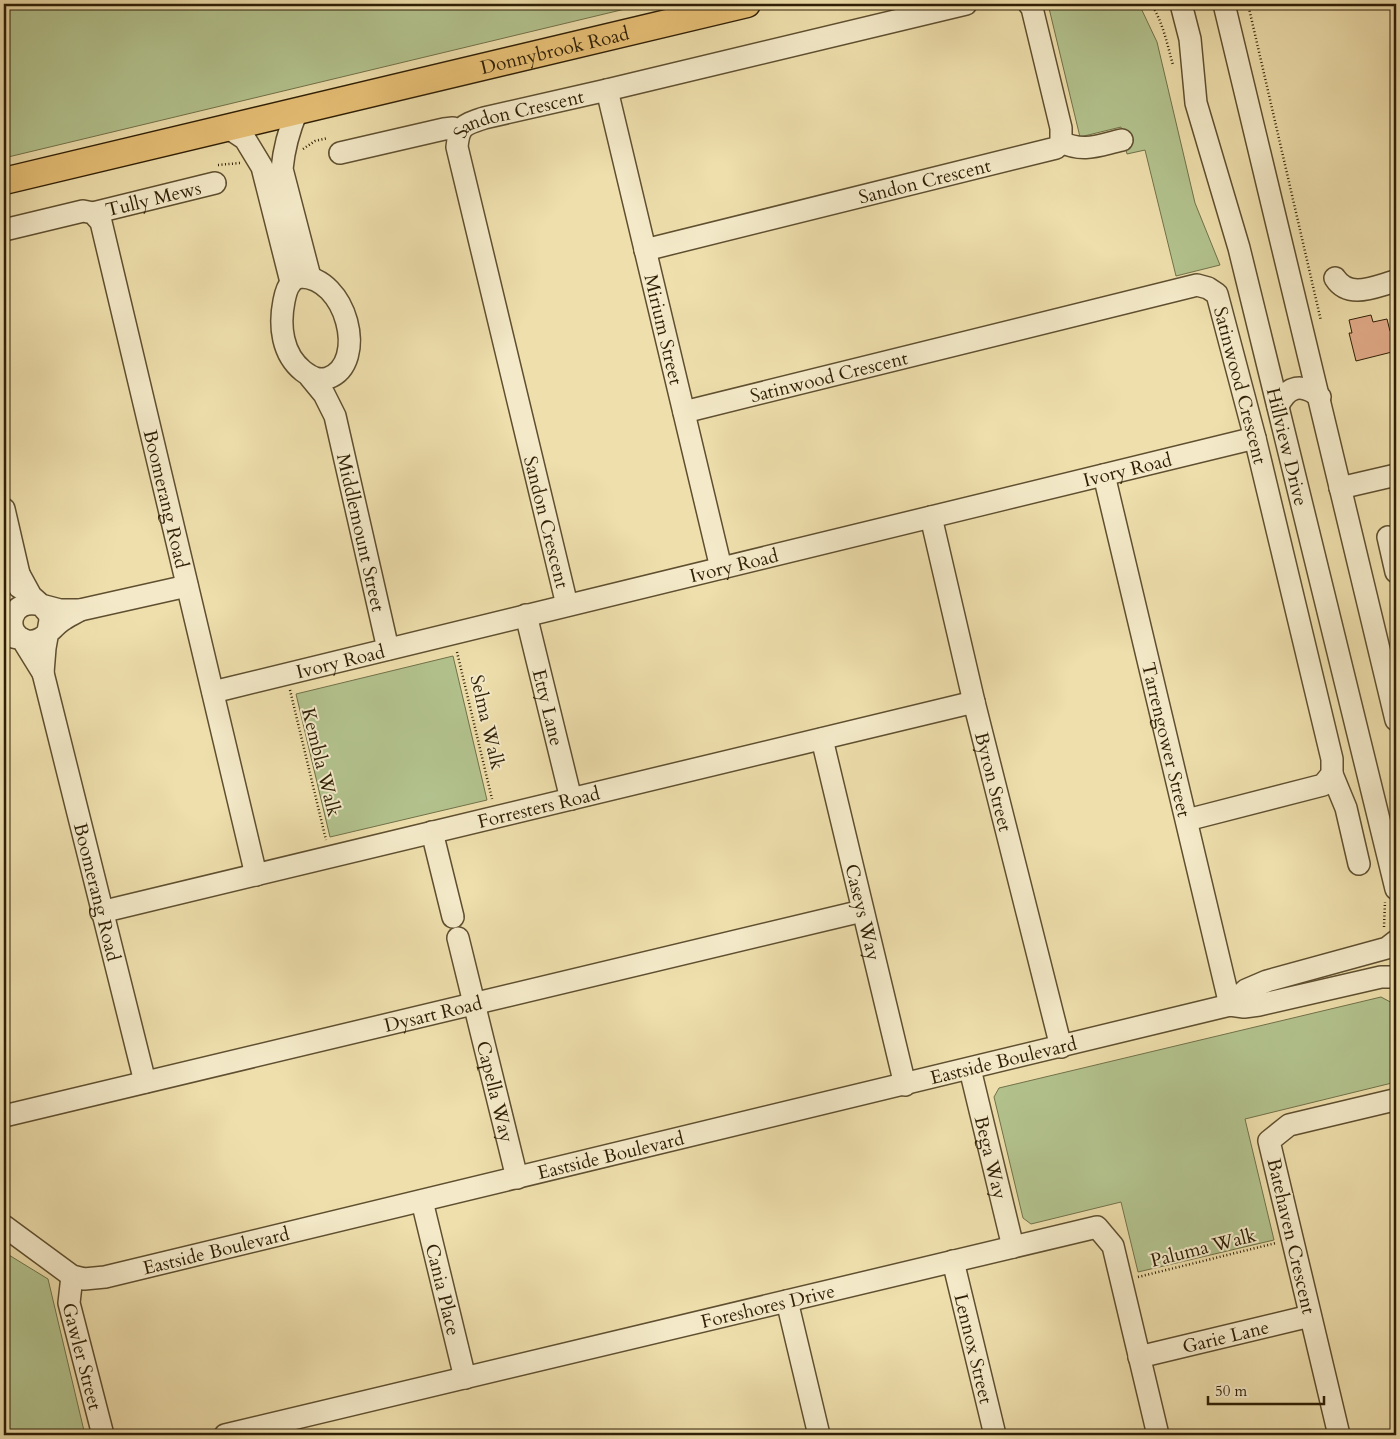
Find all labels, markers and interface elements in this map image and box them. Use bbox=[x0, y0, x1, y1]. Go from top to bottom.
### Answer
street label: Donnybrook Road bbox=[478, 21, 632, 81]
street label: Sandon Crescent bbox=[447, 84, 586, 142]
street label: Sandon Crescent bbox=[856, 153, 994, 211]
street label: Tully Mews bbox=[103, 175, 204, 223]
street label: Mirium Street bbox=[637, 272, 689, 387]
street label: Satinwood Crescent bbox=[1207, 304, 1273, 467]
street label: Satinwood Crescent bbox=[747, 345, 910, 409]
street label: Hillview Drive bbox=[1260, 385, 1314, 508]
street label: Boomerang Road bbox=[137, 427, 195, 571]
street label: Ivory Road bbox=[1081, 447, 1174, 493]
street label: Middlemount Street bbox=[330, 451, 391, 614]
street label: Sandon Crescent bbox=[517, 453, 575, 591]
street label: Ivory Road bbox=[687, 543, 781, 589]
street label: Ivory Road bbox=[294, 639, 387, 685]
street label: Tarrengower Street bbox=[1135, 660, 1197, 820]
street label: Etty Lane bbox=[526, 667, 570, 749]
street label: Selma Walk bbox=[463, 672, 511, 773]
street label: Kembla Walk bbox=[295, 705, 347, 820]
street label: Byron Street bbox=[968, 729, 1018, 834]
street label: Forresters Road bbox=[475, 780, 602, 835]
street label: Boomerang Road bbox=[67, 820, 126, 964]
street label: Caseys Way bbox=[838, 861, 887, 963]
street label: Dysart Road bbox=[382, 990, 485, 1039]
street label: Eastside Boulevard bbox=[928, 1031, 1079, 1091]
street label: Capella Way bbox=[470, 1038, 520, 1145]
street label: Bega Way bbox=[968, 1113, 1013, 1202]
street label: Eastside Boulevard bbox=[535, 1125, 687, 1186]
street label: Batehaven Crescent bbox=[1260, 1156, 1322, 1317]
street label: Eastside Boulevard bbox=[140, 1221, 292, 1281]
street label: Paluma Walk bbox=[1148, 1222, 1260, 1274]
street label: Cania Place bbox=[419, 1241, 466, 1338]
street label: Foreshores Drive bbox=[698, 1278, 838, 1335]
street label: Lennox Street bbox=[947, 1291, 999, 1406]
street label: Gawler Street bbox=[55, 1300, 108, 1413]
street label: Garie Lane bbox=[1180, 1314, 1272, 1360]
scale bar bbox=[1208, 1374, 1324, 1406]
text: 50 m bbox=[1215, 1381, 1247, 1401]

